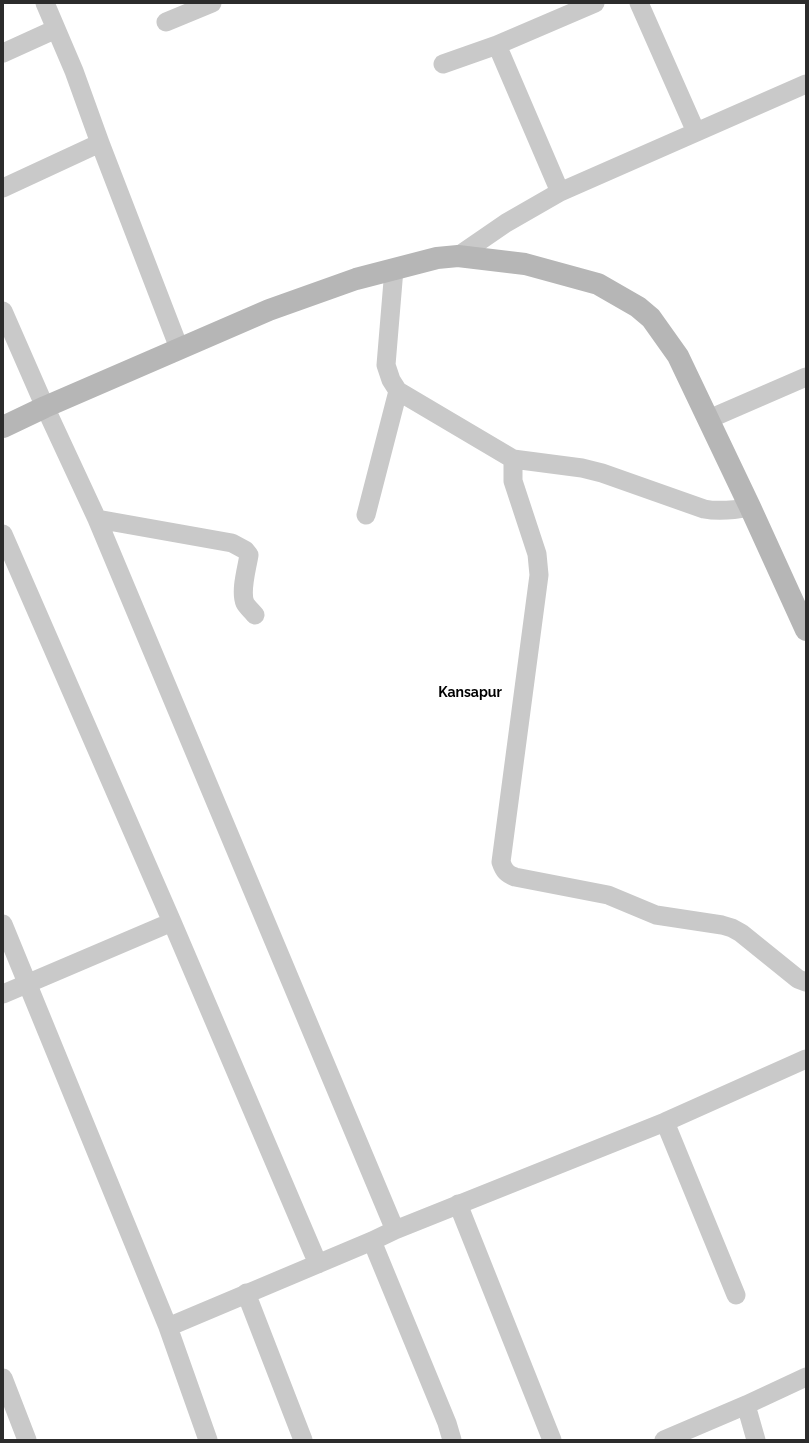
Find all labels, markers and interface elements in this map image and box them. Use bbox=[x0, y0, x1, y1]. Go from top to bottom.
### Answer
district label: Kansapur bbox=[438, 685, 502, 701]

